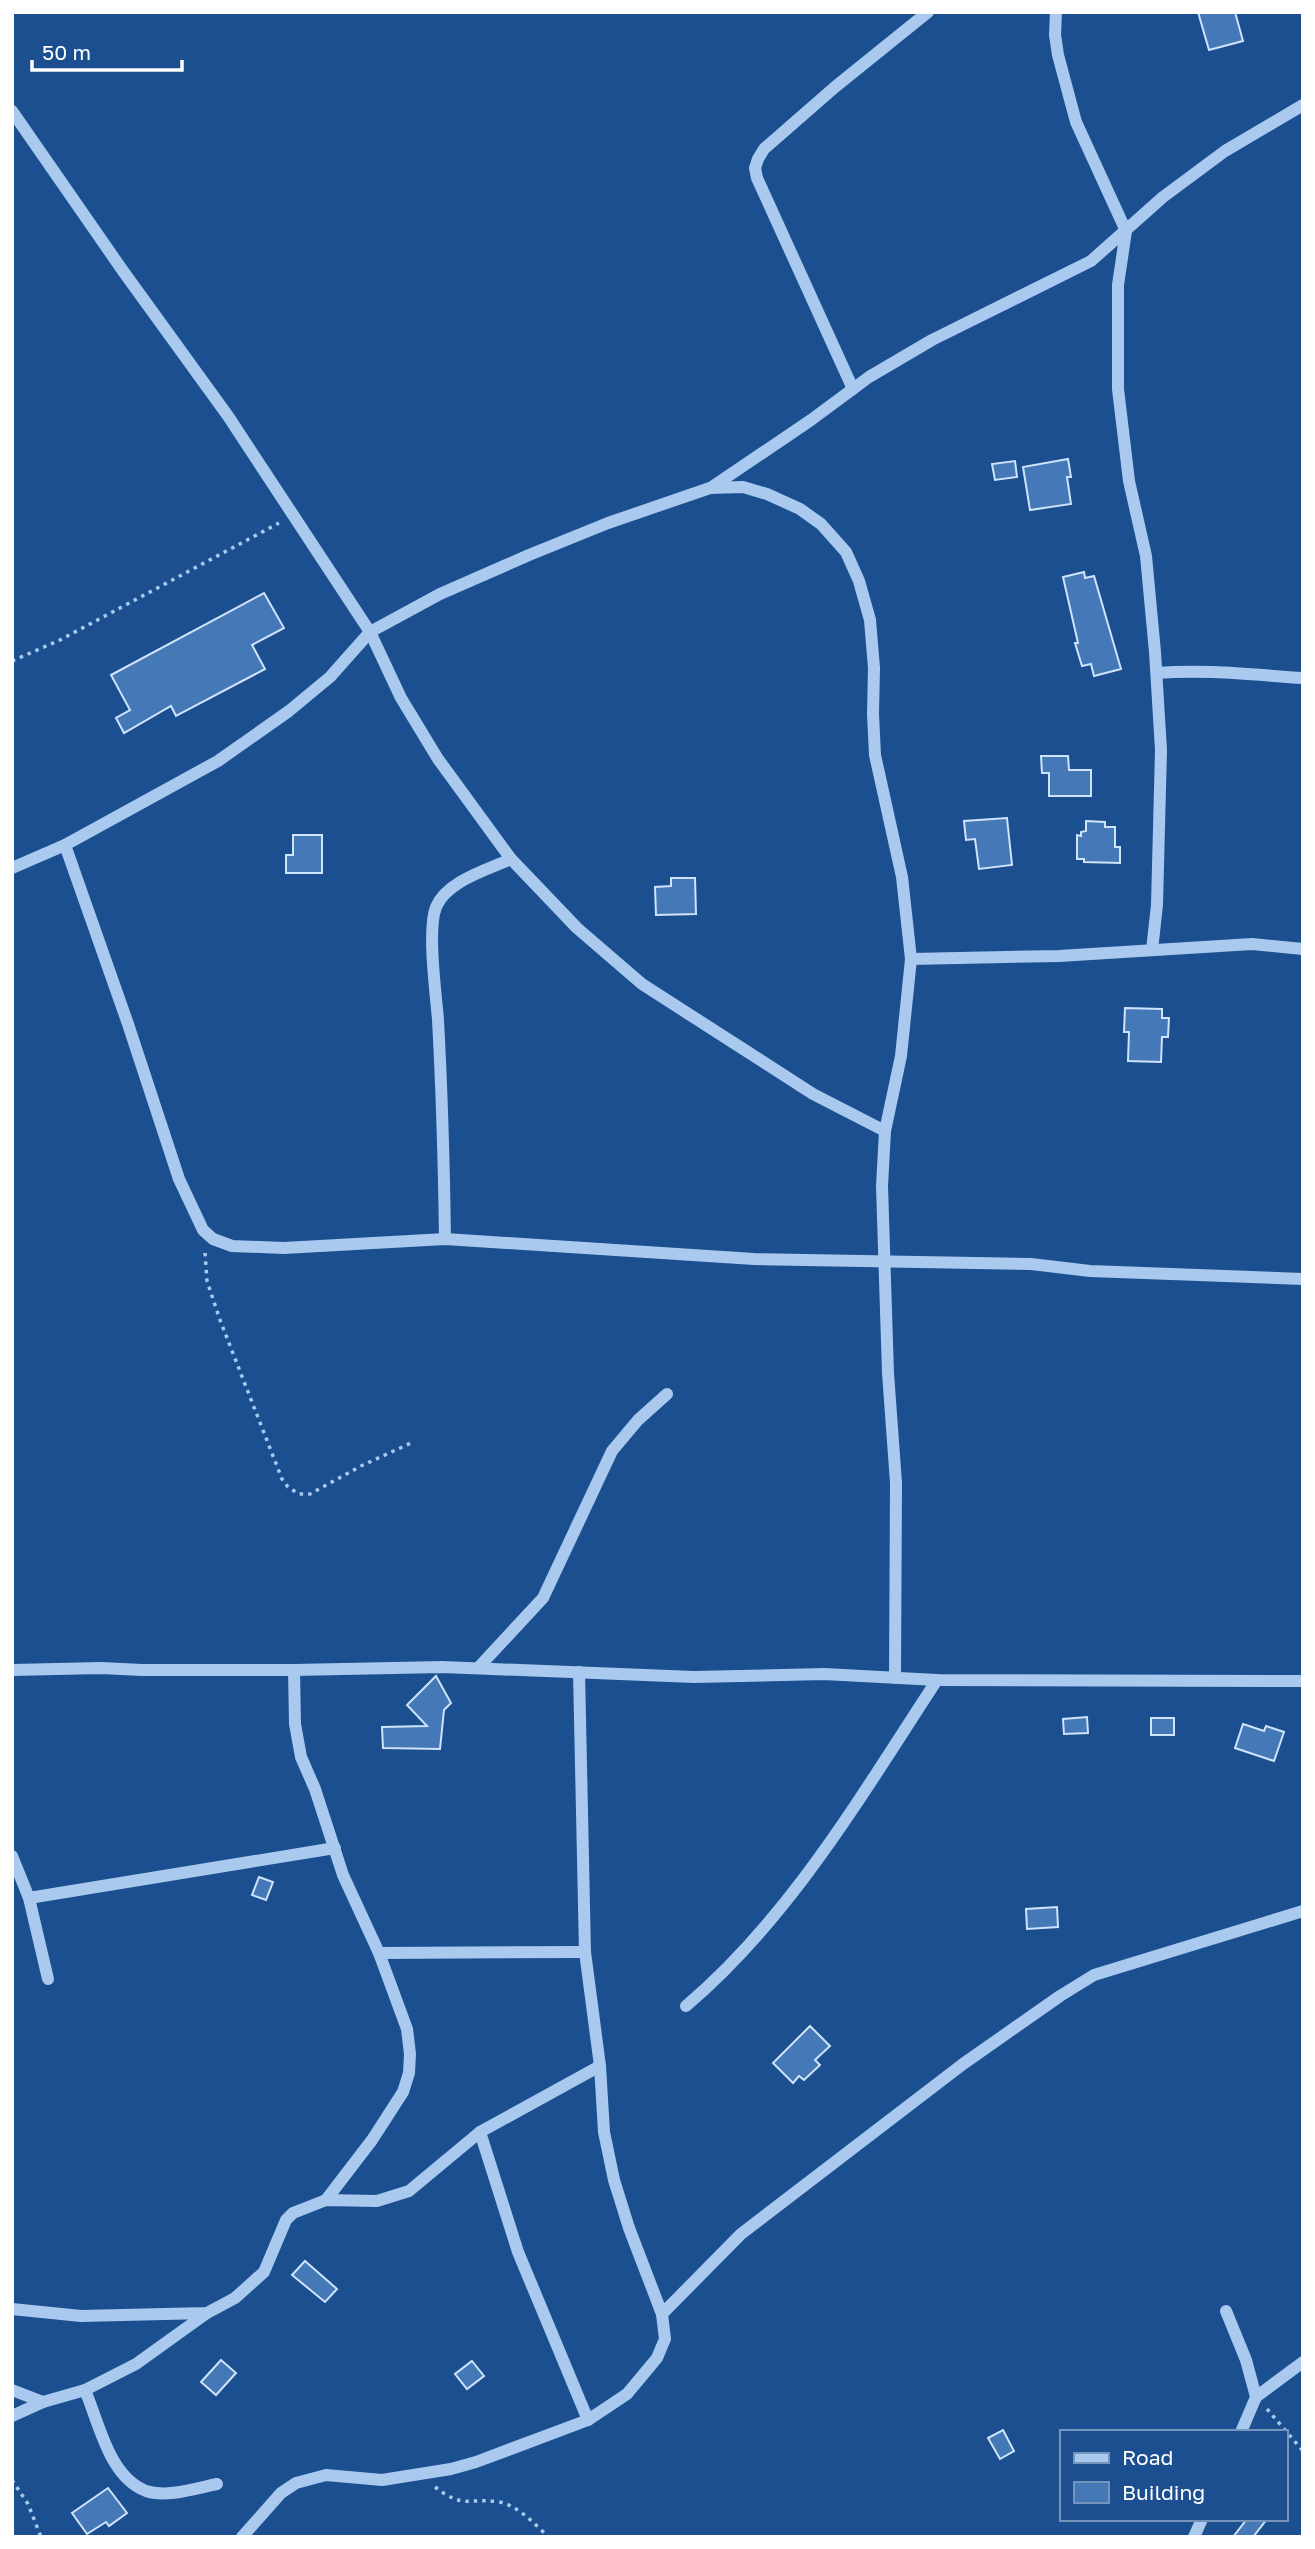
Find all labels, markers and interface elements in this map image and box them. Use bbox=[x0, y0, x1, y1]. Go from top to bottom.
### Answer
scale bar bbox=[32, 28, 182, 72]
text: 50 m bbox=[42, 39, 91, 65]
legend bbox=[1060, 2430, 1287, 2521]
text: Road bbox=[1122, 2444, 1173, 2470]
text: Building bbox=[1122, 2479, 1205, 2505]

